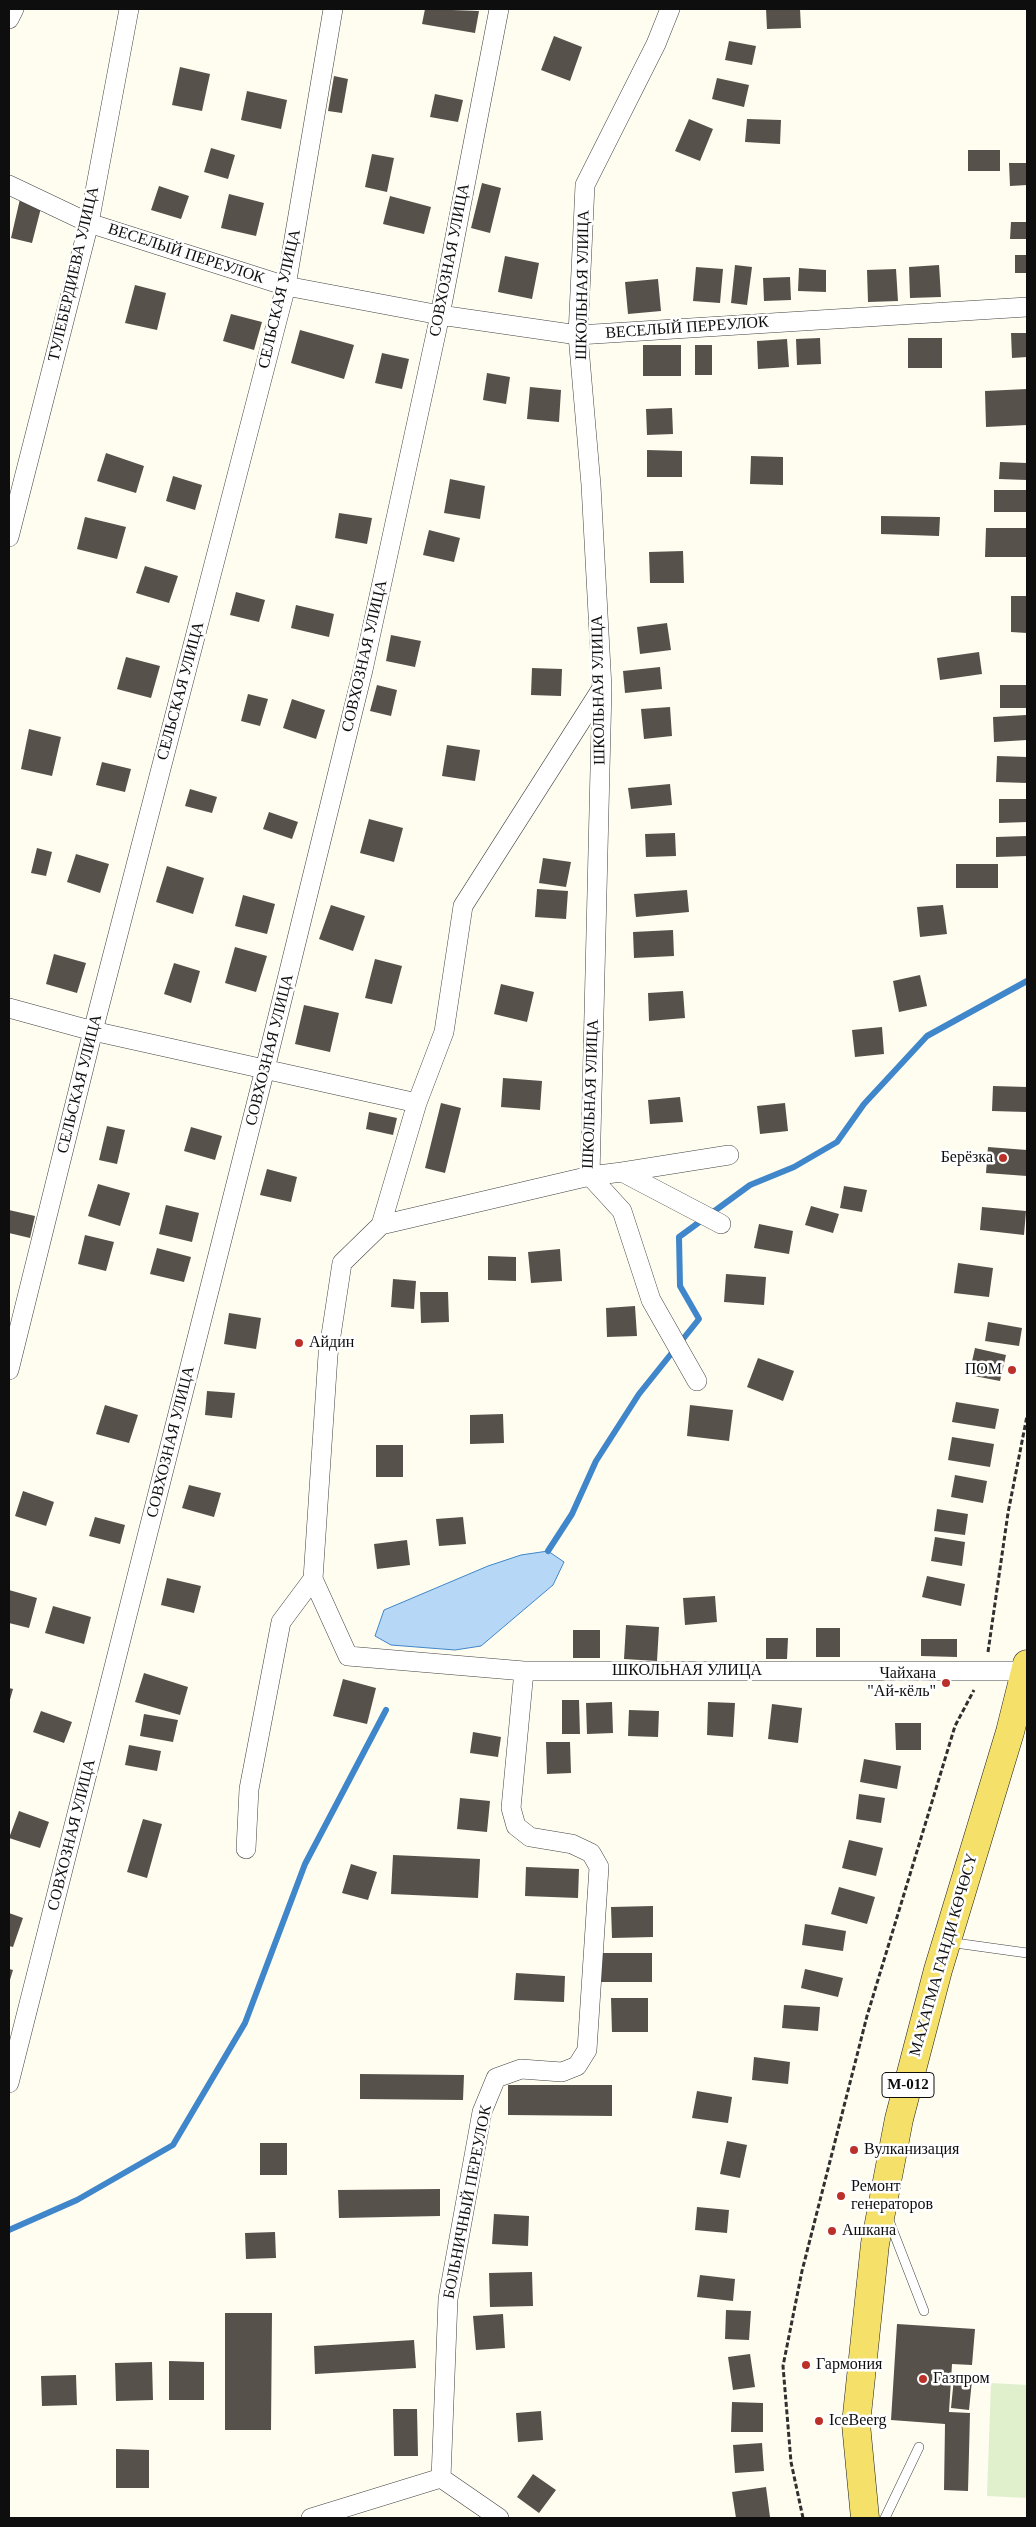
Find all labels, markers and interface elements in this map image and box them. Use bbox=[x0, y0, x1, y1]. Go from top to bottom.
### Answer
street label: СОВХОЗНАЯ УЛИЦА bbox=[426, 182, 474, 338]
street label: ТУЛЕБЕРДИЕВА УЛИЦА bbox=[45, 185, 103, 363]
street label: ШКОЛЬНАЯ УЛИЦА bbox=[572, 210, 594, 360]
street label: ВЕСЕЛЫЙ ПЕРЕУЛОК bbox=[105, 220, 267, 288]
street label: СЕЛЬСКАЯ УЛИЦА bbox=[255, 227, 305, 371]
street label: ВЕСЕЛЫЙ ПЕРЕУЛОК bbox=[605, 313, 769, 343]
street label: СОВХОЗНАЯ УЛИЦА bbox=[338, 578, 392, 734]
street label: ШКОЛЬНАЯ УЛИЦА bbox=[588, 615, 610, 765]
street label: СЕЛЬСКАЯ УЛИЦА bbox=[153, 620, 209, 762]
street label: СОВХОЗНАЯ УЛИЦА bbox=[242, 972, 298, 1128]
street label: СЕЛЬСКАЯ УЛИЦА bbox=[53, 1013, 107, 1155]
street label: ШКОЛЬНАЯ УЛИЦА bbox=[579, 1019, 603, 1169]
place label: Берёзка bbox=[941, 1148, 993, 1168]
marker: Берёзка bbox=[997, 1152, 1009, 1164]
place label: Айдин bbox=[309, 1333, 354, 1353]
marker: Айдин bbox=[293, 1337, 305, 1349]
place label: ПОМ bbox=[965, 1360, 1002, 1380]
street label: СОВХОЗНАЯ УЛИЦА bbox=[143, 1364, 199, 1520]
marker: ПОМ bbox=[1006, 1364, 1018, 1376]
street label: ШКОЛЬНАЯ УЛИЦА bbox=[612, 1661, 762, 1681]
place label: Чайхана "Ай-кёль" bbox=[867, 1664, 936, 1702]
marker: Чайхана "Ай-кёль" bbox=[940, 1677, 952, 1689]
street label: СОВХОЗНАЯ УЛИЦА bbox=[44, 1757, 100, 1913]
street label: МАХАТМА ГАНДИ КӨЧӨСҮ bbox=[906, 1851, 982, 2059]
road number: М-012 bbox=[882, 2072, 934, 2098]
street label: БОЛЬНИЧНЫЙ ПЕРЕУЛОК bbox=[440, 2103, 496, 2301]
place label: Вулканизация bbox=[864, 2140, 959, 2160]
marker: Вулканизация bbox=[848, 2144, 860, 2156]
place label: Ремонт генераторов bbox=[851, 2177, 933, 2215]
marker: Ремонт генераторов bbox=[835, 2190, 847, 2202]
place label: Ашкана bbox=[842, 2221, 896, 2241]
marker: Ашкана bbox=[826, 2225, 838, 2237]
place label: Гармония bbox=[816, 2355, 882, 2375]
marker: Гармония bbox=[800, 2359, 812, 2371]
place label: Газпром bbox=[933, 2369, 990, 2389]
marker: Газпром bbox=[917, 2373, 929, 2385]
place label: IceBeerg bbox=[829, 2411, 886, 2431]
marker: IceBeerg bbox=[813, 2415, 825, 2427]

